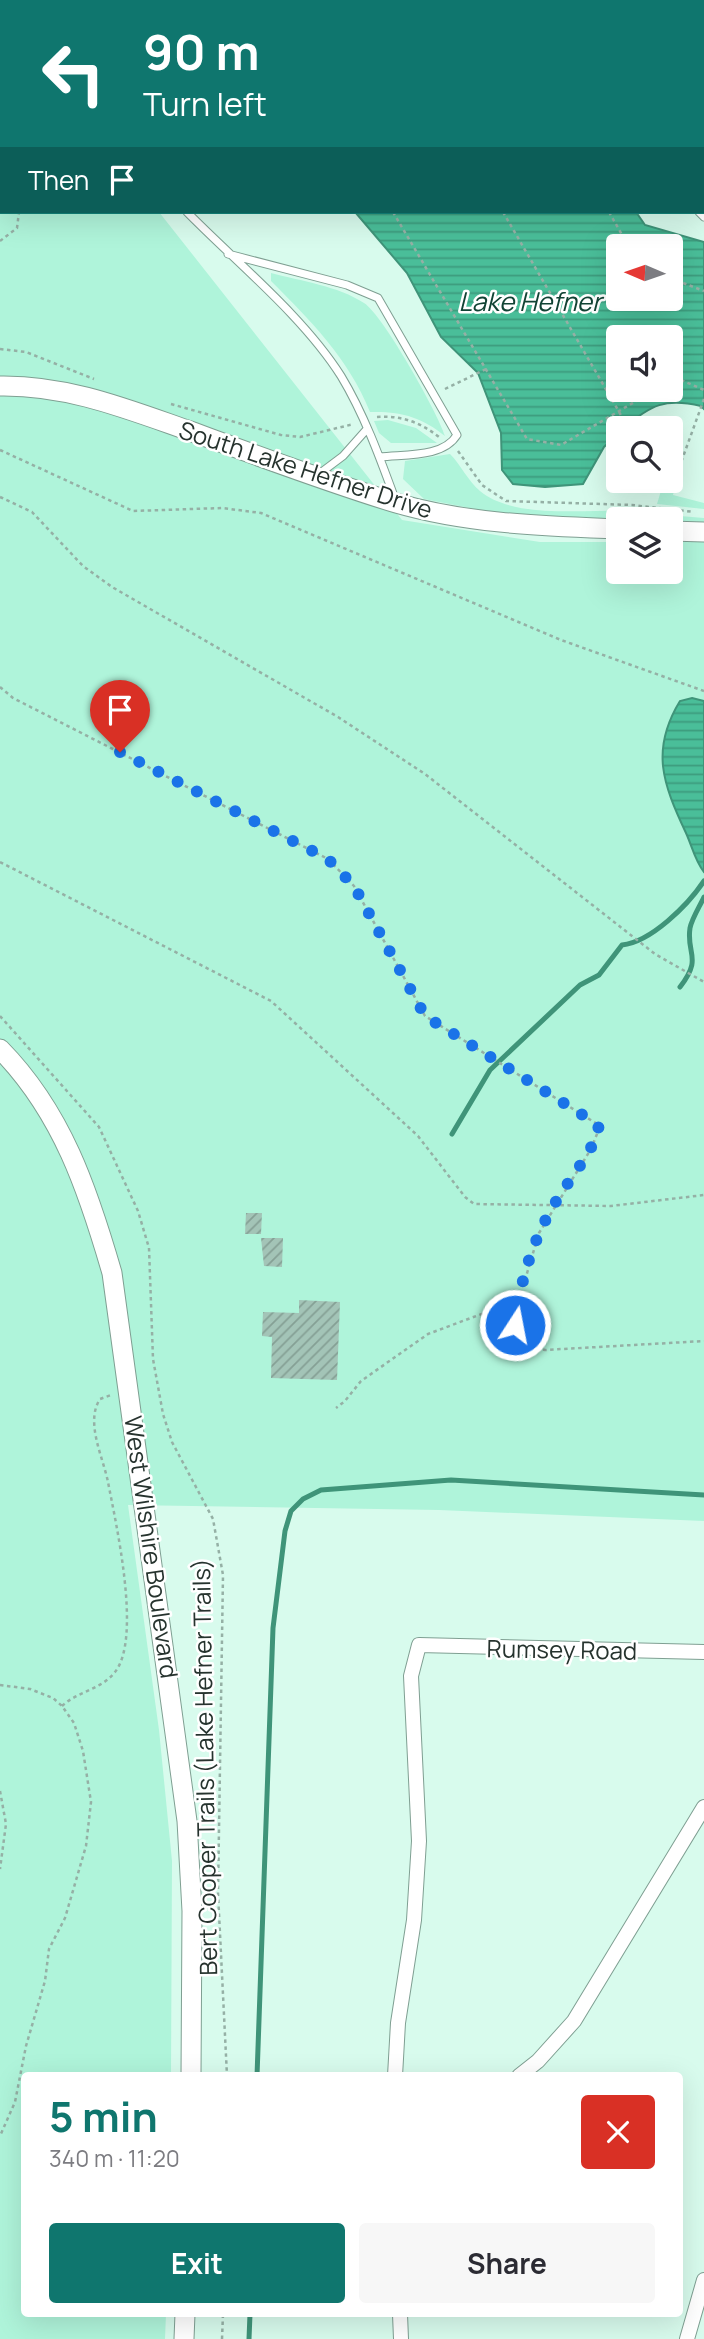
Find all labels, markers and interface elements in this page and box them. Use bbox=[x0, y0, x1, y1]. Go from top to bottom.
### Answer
text: 90 m bbox=[143, 18, 260, 85]
icon: left bbox=[28, 28, 119, 119]
text: Turn left bbox=[143, 82, 267, 126]
icon: arrive bbox=[103, 161, 141, 199]
text: Then bbox=[28, 162, 89, 198]
north arrow bbox=[606, 234, 682, 312]
map controls bbox=[606, 234, 683, 584]
water label: Lake Hefner bbox=[459, 283, 605, 319]
button: sound bbox=[606, 325, 683, 402]
street label: South Lake Hefner Drive bbox=[175, 412, 437, 526]
button: search bbox=[606, 416, 683, 493]
button: layers bbox=[606, 507, 683, 584]
pin bbox=[90, 680, 150, 752]
icon: arrive bbox=[101, 691, 139, 729]
position arrow bbox=[478, 1288, 552, 1362]
street label: West Wilshire Boulevard bbox=[117, 1414, 187, 1680]
street label: Bert Cooper Trails (Lake Hefner Trails) bbox=[184, 1558, 224, 1976]
street label: Rumsey Road bbox=[486, 1631, 638, 1667]
text: 5 min bbox=[49, 2087, 158, 2145]
button: close bbox=[581, 2095, 655, 2169]
text: 340 m · 11:20 bbox=[49, 2142, 180, 2174]
button: Exit bbox=[49, 2223, 345, 2303]
button: Share bbox=[359, 2223, 655, 2303]

